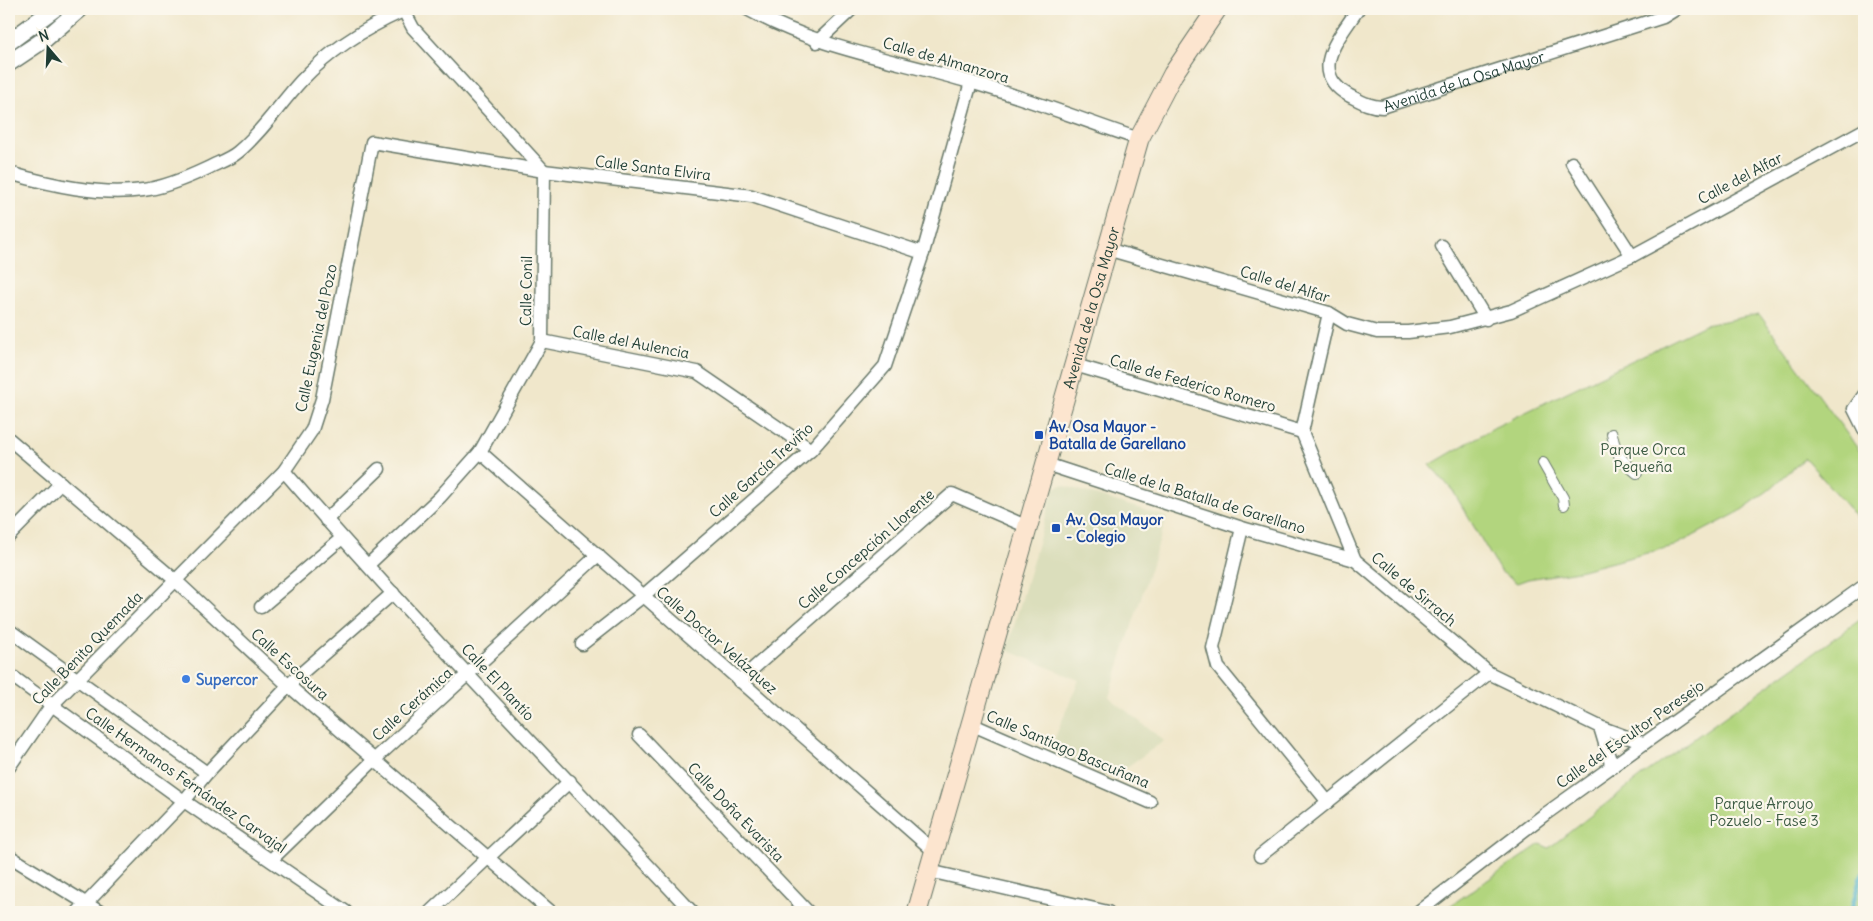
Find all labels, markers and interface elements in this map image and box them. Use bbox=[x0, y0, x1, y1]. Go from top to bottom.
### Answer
north arrow bbox=[22, 22, 72, 72]
text: N bbox=[36, 26, 51, 46]
street label: Calle de Almanzora bbox=[881, 33, 1012, 87]
street label: Avenida de la Osa Mayor bbox=[1381, 46, 1547, 116]
street label: Calle del Alfar bbox=[1695, 148, 1785, 208]
street label: Calle Santa Elvira bbox=[594, 151, 712, 185]
street label: Avenida de la Osa Mayor bbox=[1058, 224, 1123, 391]
street label: Calle Conil bbox=[516, 256, 536, 326]
street label: Calle del Alfar bbox=[1238, 261, 1332, 307]
street label: Calle Eugenia del Pozo bbox=[291, 262, 341, 414]
street label: Calle del Aulencia bbox=[571, 321, 691, 363]
street label: Calle de Federico Romero bbox=[1108, 350, 1278, 416]
place label: Av. Osa Mayor - Batalla de Garellano bbox=[1049, 417, 1186, 453]
street label: Calle García Treviño bbox=[705, 418, 817, 522]
marker: Av. Osa Mayor - Batalla de Garellano bbox=[1033, 429, 1045, 441]
park label: Parque Orca Pequeña bbox=[1600, 440, 1686, 476]
street label: Calle de la Batalla de Garellano bbox=[1102, 458, 1308, 538]
street label: Calle Concepción Llorente bbox=[794, 485, 938, 613]
place label: Av. Osa Mayor - Colegio bbox=[1066, 510, 1164, 547]
marker: Av. Osa Mayor - Colegio bbox=[1050, 522, 1062, 534]
street label: Calle de Sirrach bbox=[1367, 548, 1461, 630]
street label: Calle Doctor Velázquez bbox=[652, 582, 782, 698]
street label: Calle Benito Quemada bbox=[28, 587, 147, 709]
street label: Calle Escosura bbox=[247, 624, 333, 704]
street label: Calle El Plantío bbox=[457, 639, 539, 725]
street label: Calle Cerámica bbox=[368, 663, 456, 745]
place label: Supercor bbox=[196, 670, 259, 690]
marker: Supercor bbox=[180, 673, 192, 685]
street label: Calle del Escultor Peresejo bbox=[1552, 676, 1708, 792]
street label: Calle Hermanos Fernández Carvajal bbox=[82, 703, 290, 857]
street label: Calle Santiago Bascuñana bbox=[983, 706, 1153, 792]
street label: Calle Doña Evarista bbox=[684, 758, 789, 866]
park label: Parque Arroyo Pozuelo - Fase 3 bbox=[1709, 794, 1819, 830]

